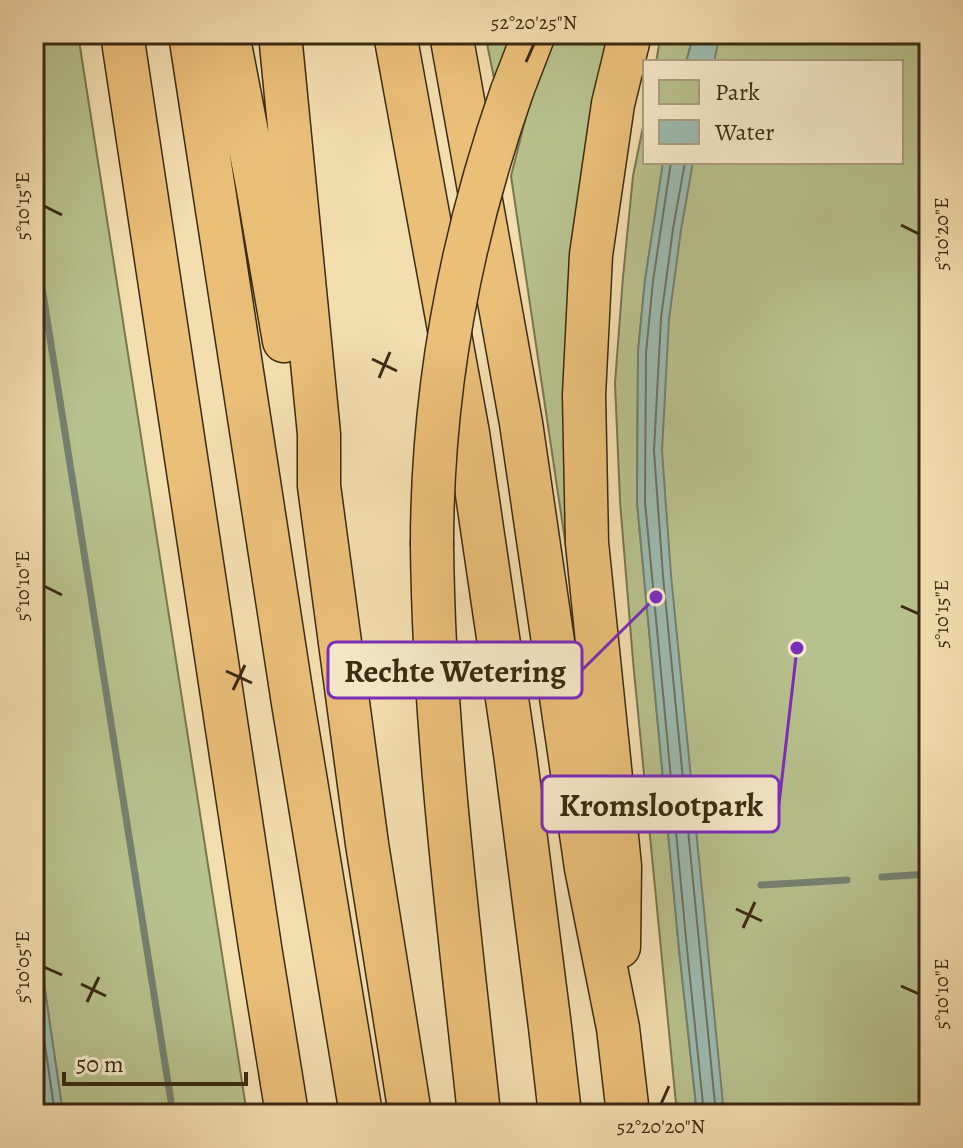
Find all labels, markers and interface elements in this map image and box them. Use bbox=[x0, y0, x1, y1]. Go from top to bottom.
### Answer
text: 52°20'25"N bbox=[491, 9, 577, 36]
legend bbox=[643, 60, 903, 164]
text: Park bbox=[715, 76, 760, 108]
text: Water bbox=[714, 116, 775, 148]
text: 5°10'15"E bbox=[9, 172, 36, 240]
text: 5°10'20"E bbox=[928, 197, 955, 271]
text: 5°10'10"E bbox=[9, 551, 36, 621]
text: 5°10'15"E bbox=[928, 580, 955, 648]
callout: Rechte Wetering bbox=[328, 642, 582, 698]
text: Rechte Wetering bbox=[344, 649, 567, 693]
callout: Kromslootpark bbox=[542, 776, 779, 832]
text: Kromslootpark bbox=[559, 783, 764, 827]
text: 5°10'05"E bbox=[9, 931, 36, 1003]
text: 5°10'10"E bbox=[928, 959, 955, 1029]
scale bar bbox=[64, 1036, 246, 1086]
text: 50 m bbox=[76, 1048, 124, 1080]
text: 52°20'20"N bbox=[617, 1113, 705, 1140]

